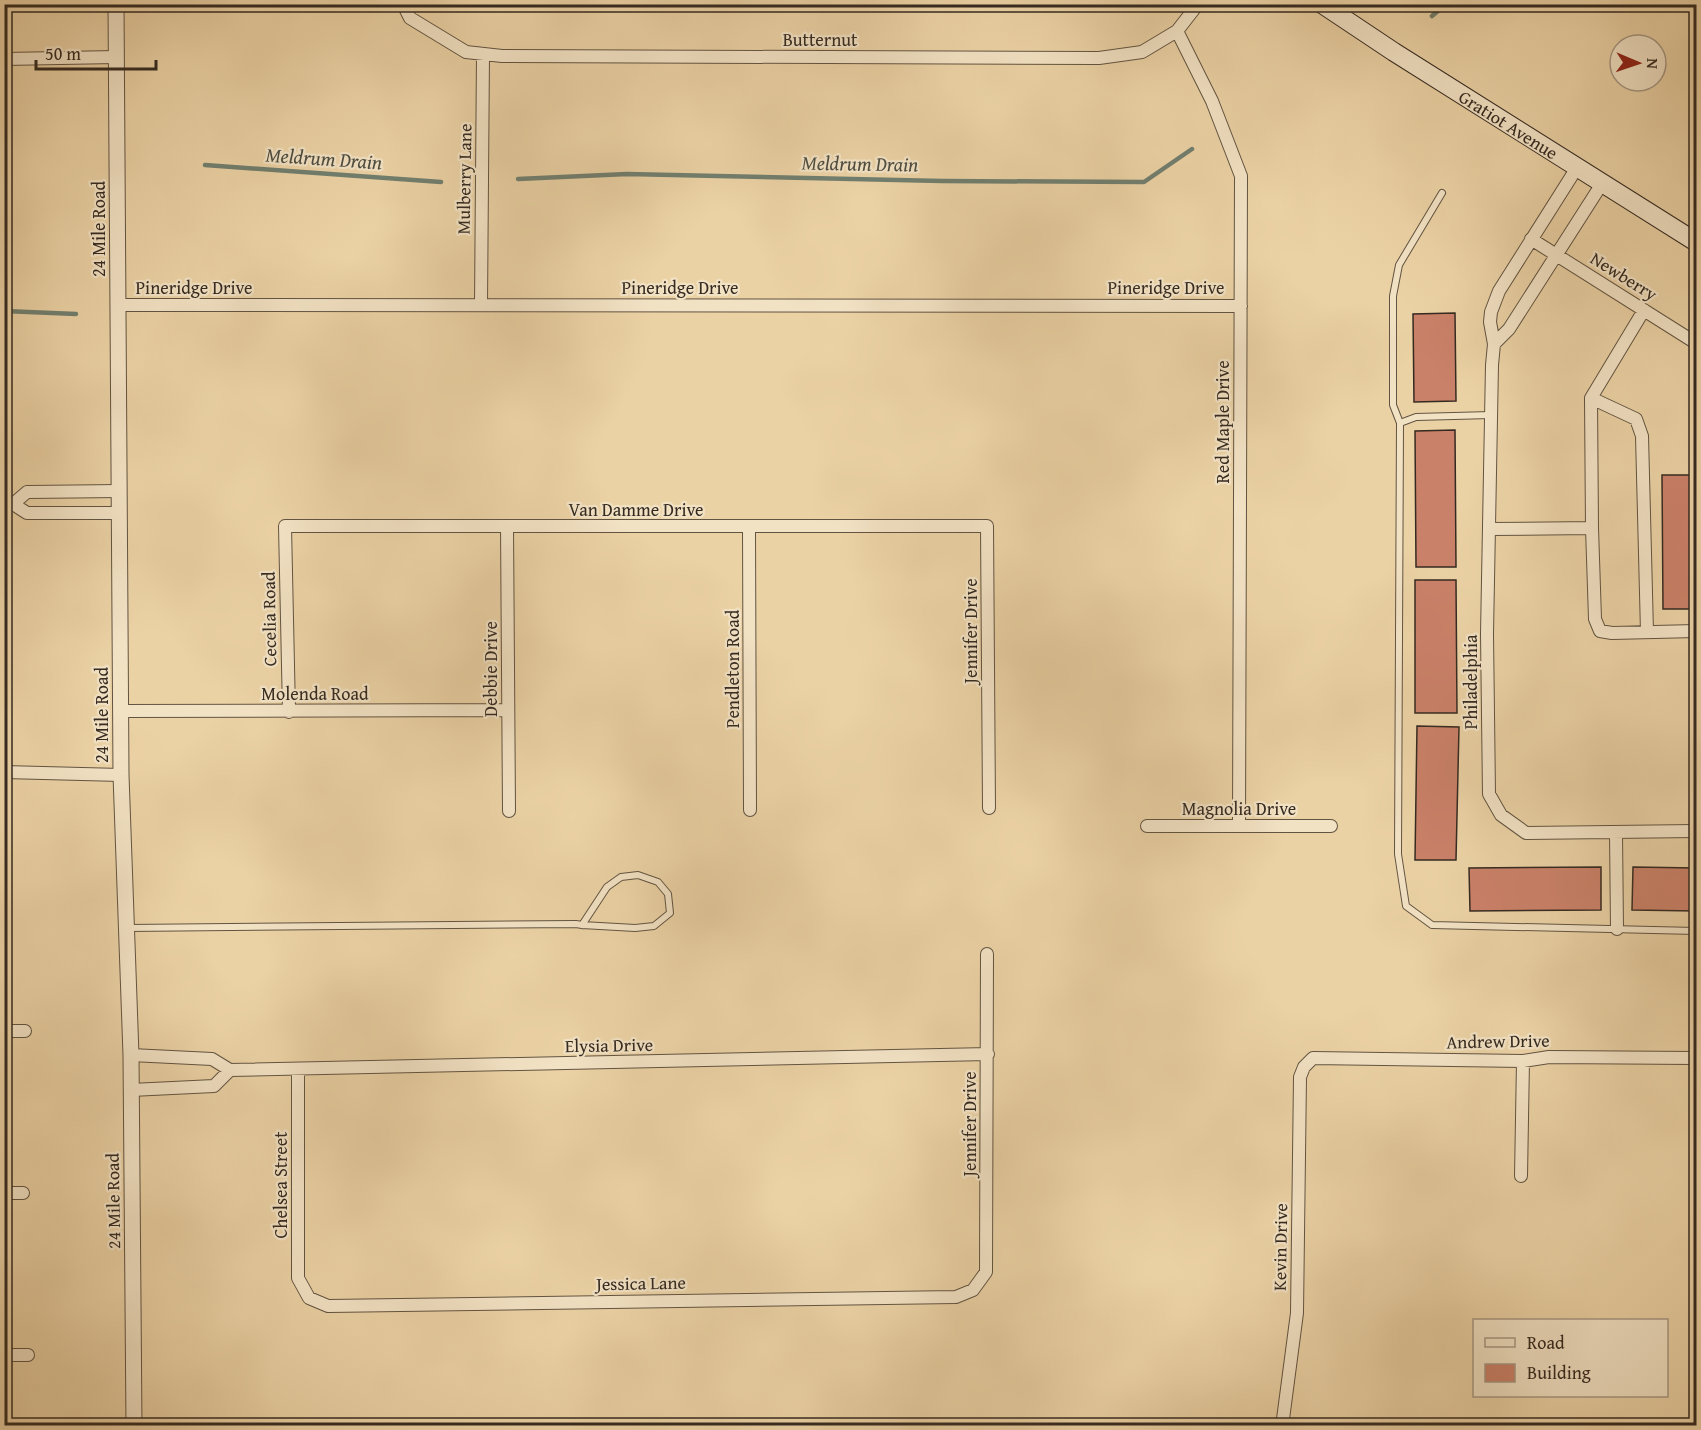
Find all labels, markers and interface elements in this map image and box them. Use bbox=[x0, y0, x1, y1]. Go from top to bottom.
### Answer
street label: Butternut bbox=[783, 26, 858, 53]
scale bar bbox=[36, 33, 156, 71]
north arrow bbox=[1608, 33, 1668, 93]
text: 50 m bbox=[45, 40, 81, 67]
text: N bbox=[1641, 58, 1665, 70]
street label: Gratiot Avenue bbox=[1454, 83, 1564, 166]
street label: Mulberry Lane bbox=[450, 123, 478, 235]
water label: Meldrum Drain bbox=[265, 139, 383, 177]
water label: Meldrum Drain bbox=[801, 147, 919, 179]
street label: 24 Mile Road bbox=[85, 180, 112, 277]
street label: Newberry bbox=[1585, 245, 1663, 307]
street label: Pineridge Drive bbox=[135, 274, 253, 301]
street label: Pineridge Drive bbox=[621, 274, 739, 301]
street label: Pineridge Drive bbox=[1107, 274, 1225, 301]
street label: Red Maple Drive bbox=[1209, 360, 1236, 484]
street label: Van Damme Drive bbox=[569, 496, 703, 523]
street label: Cecelia Road bbox=[255, 571, 283, 667]
street label: Jennifer Drive bbox=[957, 578, 984, 686]
street label: Pendleton Road bbox=[719, 609, 746, 728]
street label: Debbie Drive bbox=[477, 621, 504, 717]
street label: Philadelphia bbox=[1457, 634, 1484, 729]
street label: 24 Mile Road bbox=[88, 666, 115, 763]
street label: Molenda Road bbox=[261, 680, 369, 707]
street label: Magnolia Drive bbox=[1182, 795, 1296, 822]
street label: Andrew Drive bbox=[1446, 1027, 1550, 1055]
street label: Elysia Drive bbox=[565, 1031, 653, 1059]
street label: Jennifer Drive bbox=[956, 1071, 983, 1179]
street label: Chelsea Street bbox=[267, 1131, 294, 1239]
street label: 24 Mile Road bbox=[99, 1152, 127, 1249]
street label: Kevin Drive bbox=[1266, 1203, 1294, 1291]
street label: Jessica Lane bbox=[594, 1269, 686, 1297]
legend bbox=[1473, 1319, 1668, 1397]
text: Road bbox=[1527, 1329, 1565, 1356]
text: Building bbox=[1527, 1359, 1591, 1386]

